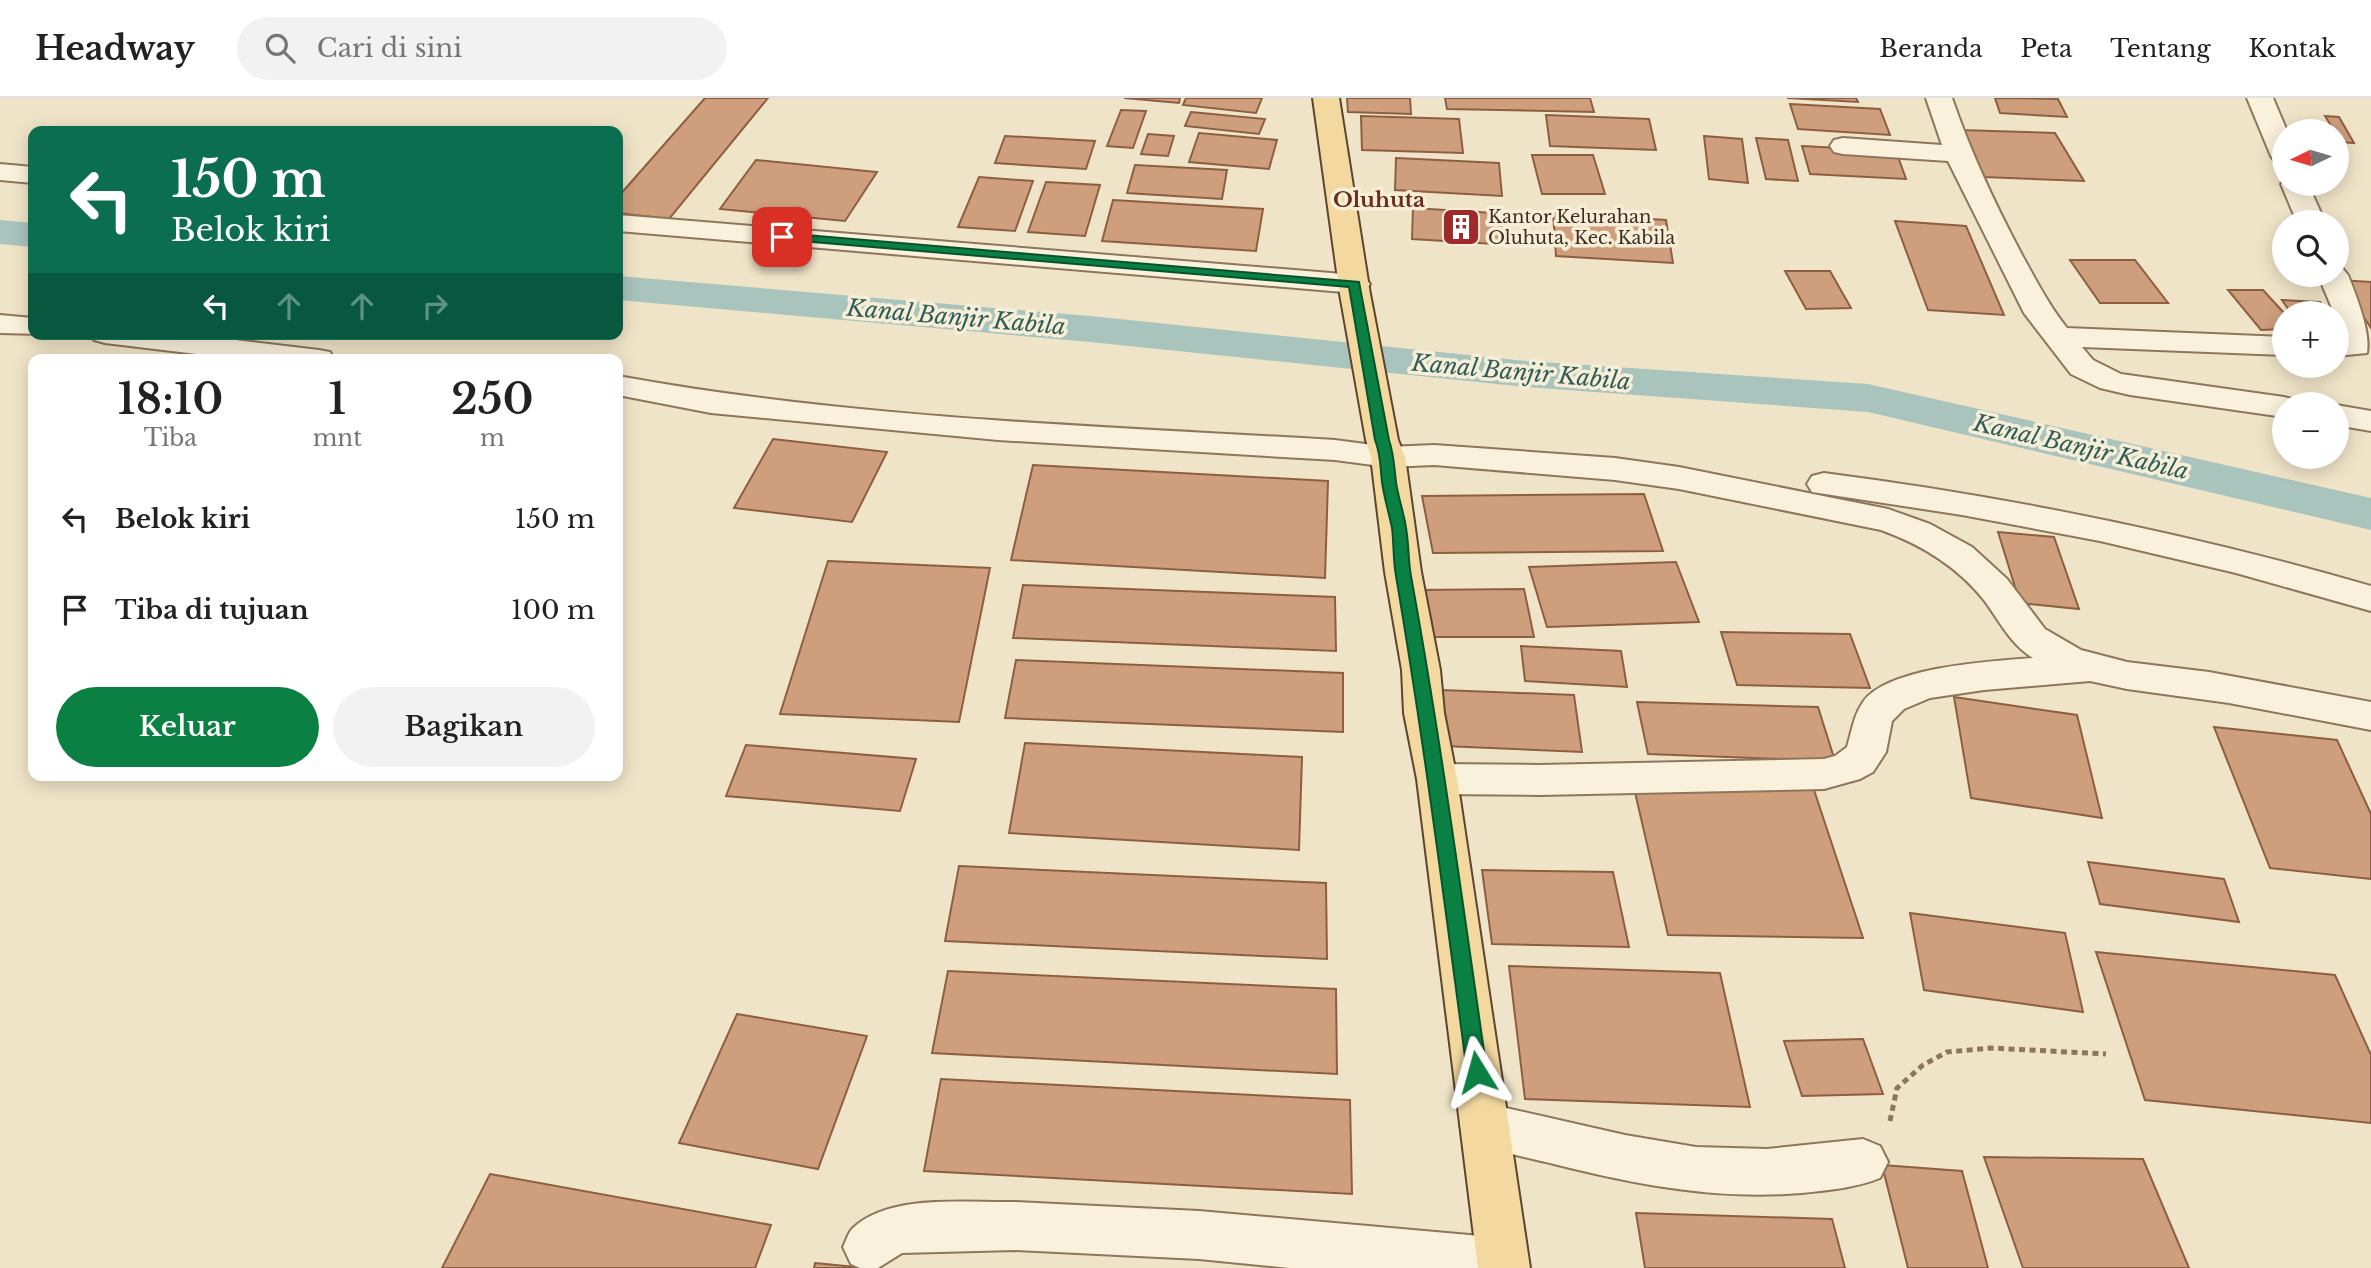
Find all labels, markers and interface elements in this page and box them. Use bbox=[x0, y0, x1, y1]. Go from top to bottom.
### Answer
search box bbox=[237, 17, 727, 80]
text: Headway bbox=[35, 28, 195, 69]
icon: search bbox=[261, 29, 299, 67]
text: Cari di sini bbox=[317, 32, 462, 64]
text: Beranda bbox=[1880, 34, 1982, 63]
text: Peta bbox=[2020, 34, 2072, 63]
text: Tentang bbox=[2110, 34, 2211, 63]
text: Kontak bbox=[2249, 34, 2336, 63]
north arrow bbox=[2272, 119, 2348, 196]
map controls bbox=[2272, 119, 2349, 469]
text: 150 m bbox=[171, 149, 326, 210]
icon: left bbox=[56, 154, 147, 245]
district label: Oluhuta bbox=[1333, 187, 1425, 213]
building icon: Kantor Kelurahan Oluhuta, Kec. Kabila bbox=[1440, 206, 1482, 248]
place label: Kantor Kelurahan Oluhuta, Kec. Kabila bbox=[1488, 206, 1675, 249]
pin bbox=[752, 207, 812, 267]
text: Belok kiri bbox=[171, 210, 330, 250]
button: search bbox=[2272, 210, 2349, 287]
icon: arrive bbox=[763, 218, 801, 256]
icon: left bbox=[197, 287, 235, 325]
icon: ahead bbox=[270, 287, 308, 325]
icon: ahead bbox=[343, 287, 381, 325]
icon: right bbox=[416, 287, 454, 325]
water label: Kanal Banjir Kabila bbox=[844, 293, 1067, 341]
button: + bbox=[2272, 301, 2349, 378]
water label: Kanal Banjir Kabila bbox=[1409, 348, 1632, 396]
text: 18:10 bbox=[117, 373, 223, 425]
text: 1 bbox=[328, 373, 347, 425]
text: 250 bbox=[451, 373, 534, 425]
button: − bbox=[2272, 392, 2349, 469]
water label: Kanal Banjir Kabila bbox=[1970, 408, 2191, 485]
text: Tiba bbox=[144, 424, 197, 452]
text: mnt bbox=[313, 424, 362, 452]
text: m bbox=[480, 424, 505, 452]
icon: left bbox=[56, 500, 94, 538]
text: Belok kiri bbox=[115, 503, 250, 535]
text: 150 m bbox=[515, 503, 595, 535]
icon: arrive bbox=[56, 591, 94, 629]
text: Tiba di tujuan bbox=[115, 594, 309, 626]
text: 100 m bbox=[511, 594, 595, 626]
button: Keluar bbox=[56, 687, 319, 767]
button: Bagikan bbox=[333, 687, 595, 767]
position arrow bbox=[1440, 1035, 1514, 1109]

